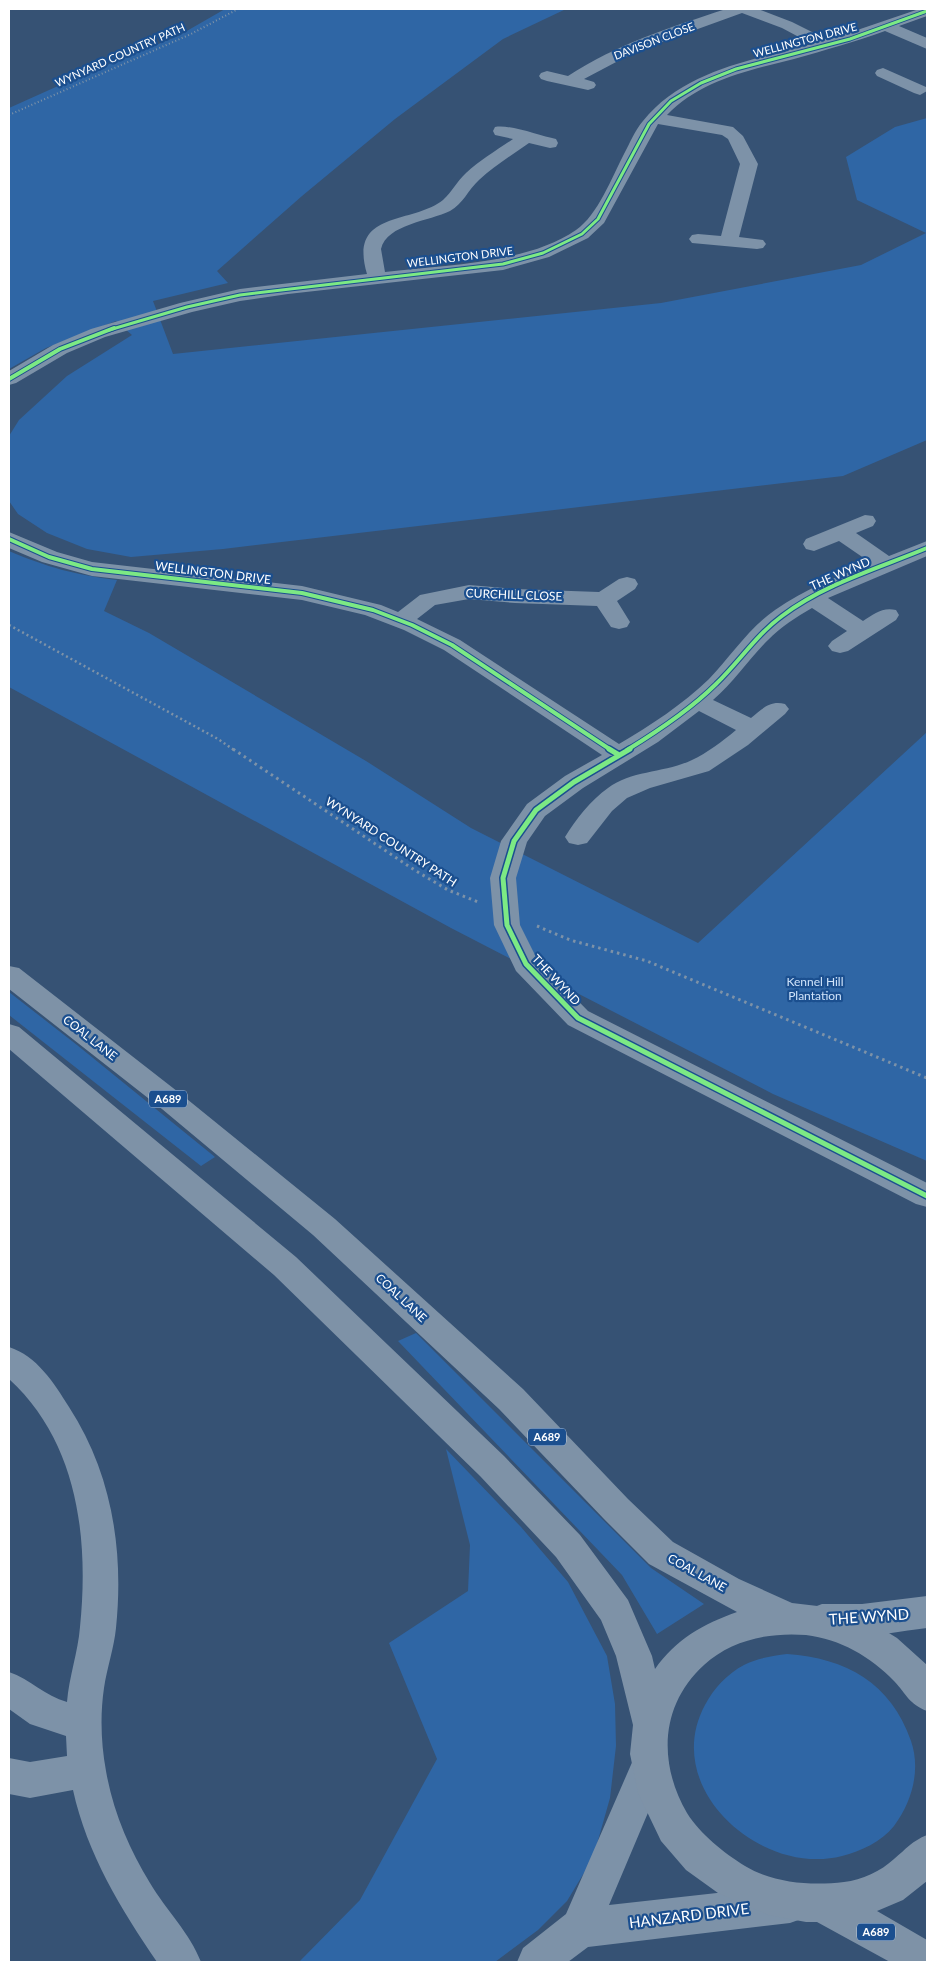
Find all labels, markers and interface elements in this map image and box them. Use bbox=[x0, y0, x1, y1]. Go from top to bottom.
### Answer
street label: DAVISON CLOSE bbox=[612, 19, 696, 62]
street label: WELLINGTON DRIVE bbox=[752, 19, 858, 60]
street label: WYNYARD COUNTRY PATH bbox=[53, 20, 187, 89]
street label: WELLINGTON DRIVE bbox=[406, 244, 514, 269]
street label: THE WYND bbox=[807, 554, 872, 593]
street label: WELLINGTON DRIVE bbox=[154, 558, 272, 587]
street label: CURCHILL CLOSE bbox=[465, 585, 563, 604]
street label: WYNYARD COUNTRY PATH bbox=[323, 793, 460, 890]
street label: THE WYND bbox=[529, 951, 584, 1008]
park label: Kennel Hill Plantation bbox=[786, 974, 844, 1003]
street label: COAL LANE bbox=[60, 1012, 120, 1063]
road number: A689 bbox=[149, 1090, 187, 1108]
street label: COAL LANE bbox=[373, 1270, 430, 1325]
road number: A689 bbox=[528, 1428, 566, 1445]
street label: COAL LANE bbox=[665, 1550, 729, 1595]
street label: THE WYND bbox=[828, 1604, 910, 1628]
street label: HANZARD DRIVE bbox=[628, 1899, 750, 1931]
road number: A689 bbox=[857, 1924, 895, 1940]

